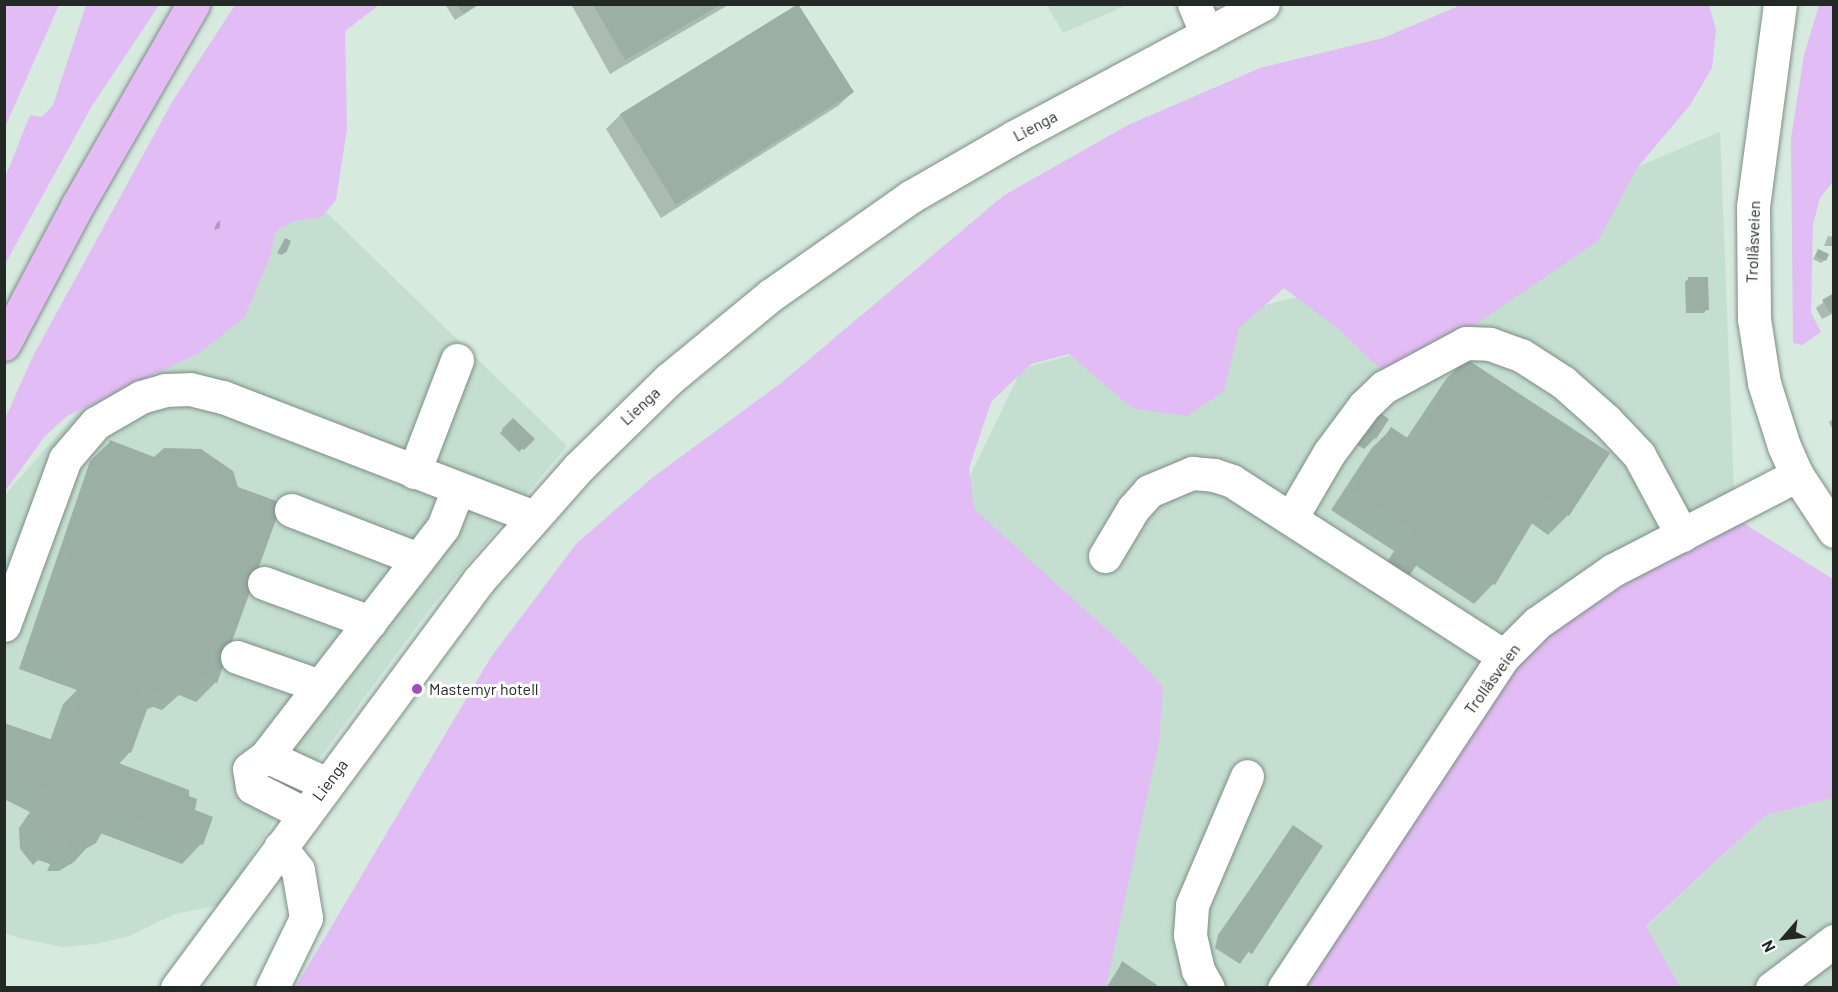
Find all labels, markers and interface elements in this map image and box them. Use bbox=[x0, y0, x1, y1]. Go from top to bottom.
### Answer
street label: Lienga bbox=[1010, 106, 1060, 146]
street label: Trollåsveien bbox=[1742, 200, 1764, 284]
street label: Lienga bbox=[616, 383, 664, 429]
street label: Trollåsveien bbox=[1460, 640, 1524, 718]
place label: Mastemyr hotell bbox=[429, 679, 539, 699]
marker: Mastemyr hotell bbox=[410, 682, 424, 696]
street label: Lienga bbox=[308, 755, 352, 805]
north arrow bbox=[1754, 908, 1814, 968]
text: N bbox=[1757, 938, 1779, 956]

